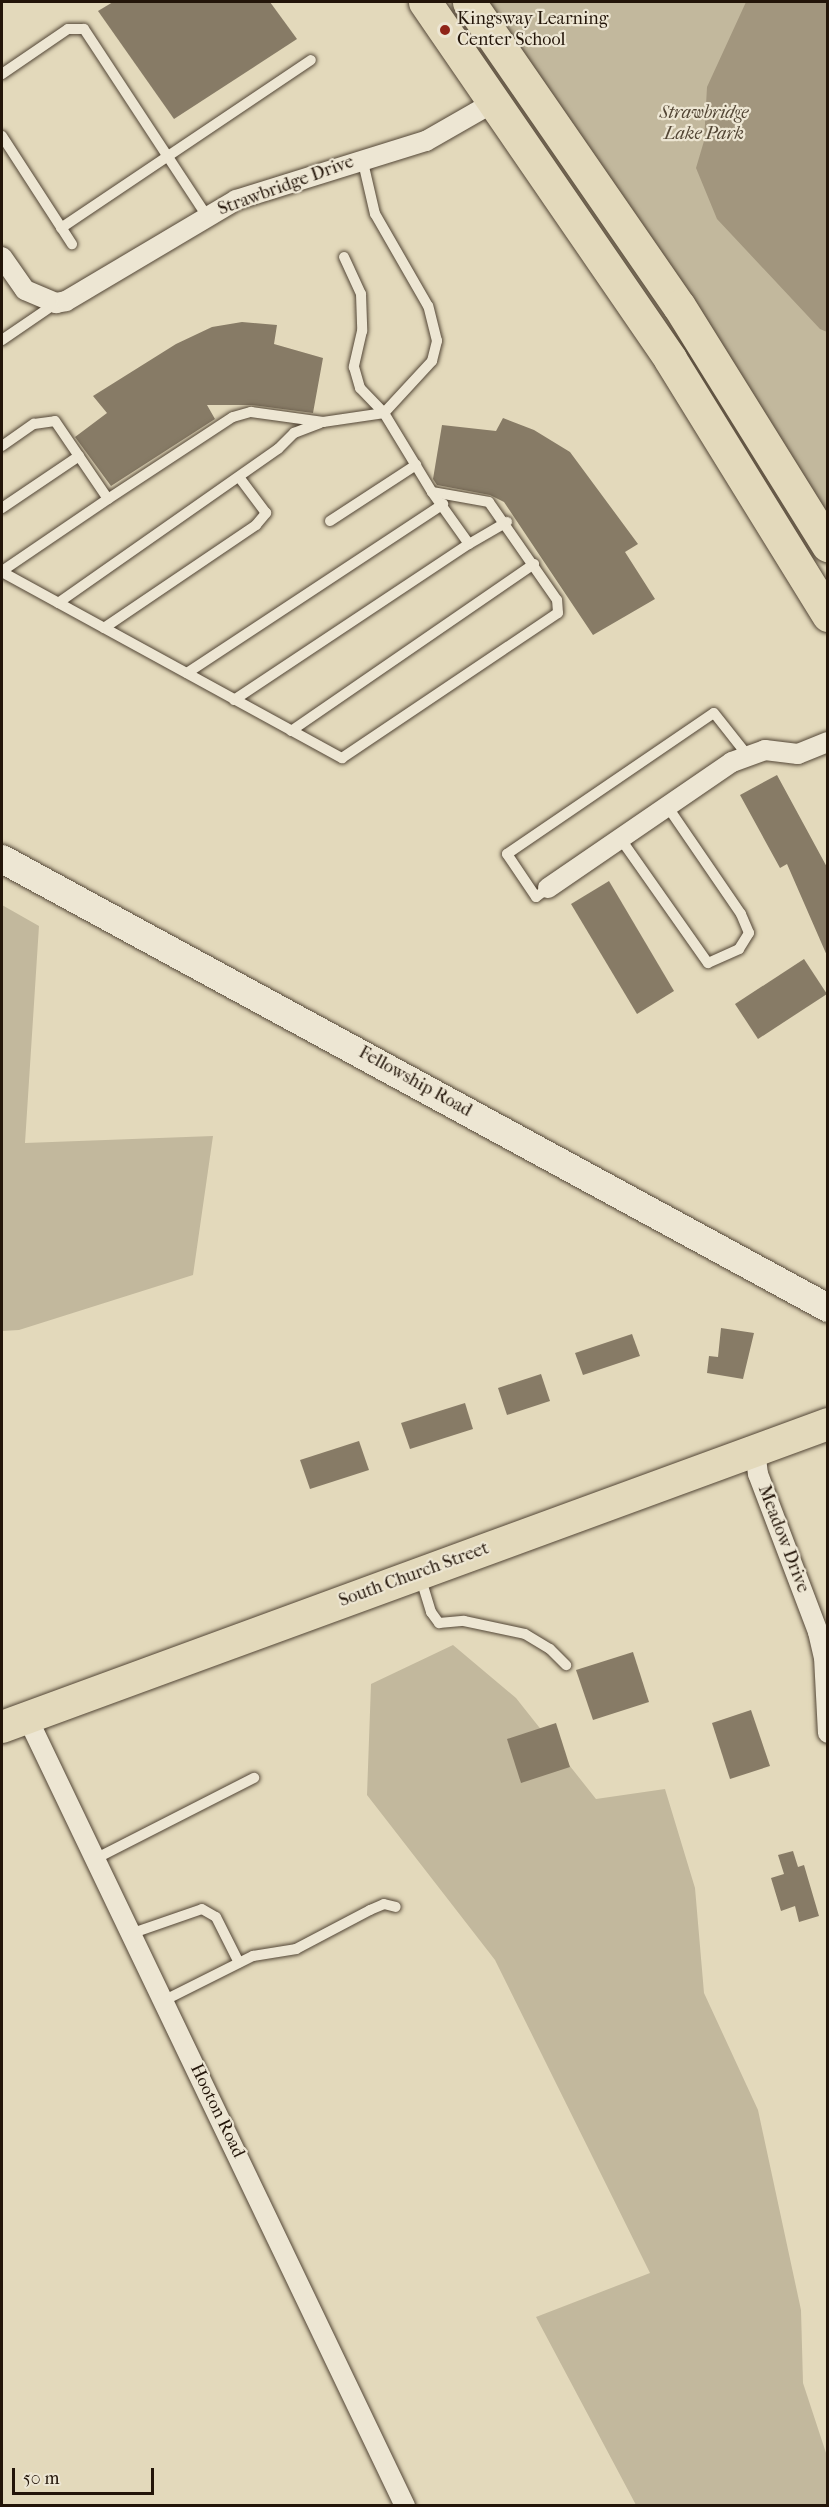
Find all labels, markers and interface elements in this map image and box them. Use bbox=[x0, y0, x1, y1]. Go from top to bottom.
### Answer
place label: Kingsway Learning Center School bbox=[457, 9, 608, 52]
marker: Kingsway Learning Center School bbox=[438, 23, 452, 37]
park label: Strawbridge Lake Park bbox=[659, 103, 749, 146]
street label: Strawbridge Drive bbox=[215, 151, 357, 221]
street label: Fellowship Road bbox=[355, 1042, 475, 1122]
street label: Meadow Drive bbox=[753, 1482, 813, 1596]
street label: South Church Street bbox=[336, 1538, 492, 1612]
street label: Hooton Road bbox=[185, 2060, 249, 2162]
scale bar bbox=[15, 2456, 158, 2494]
text: 50 m bbox=[23, 2468, 59, 2489]

